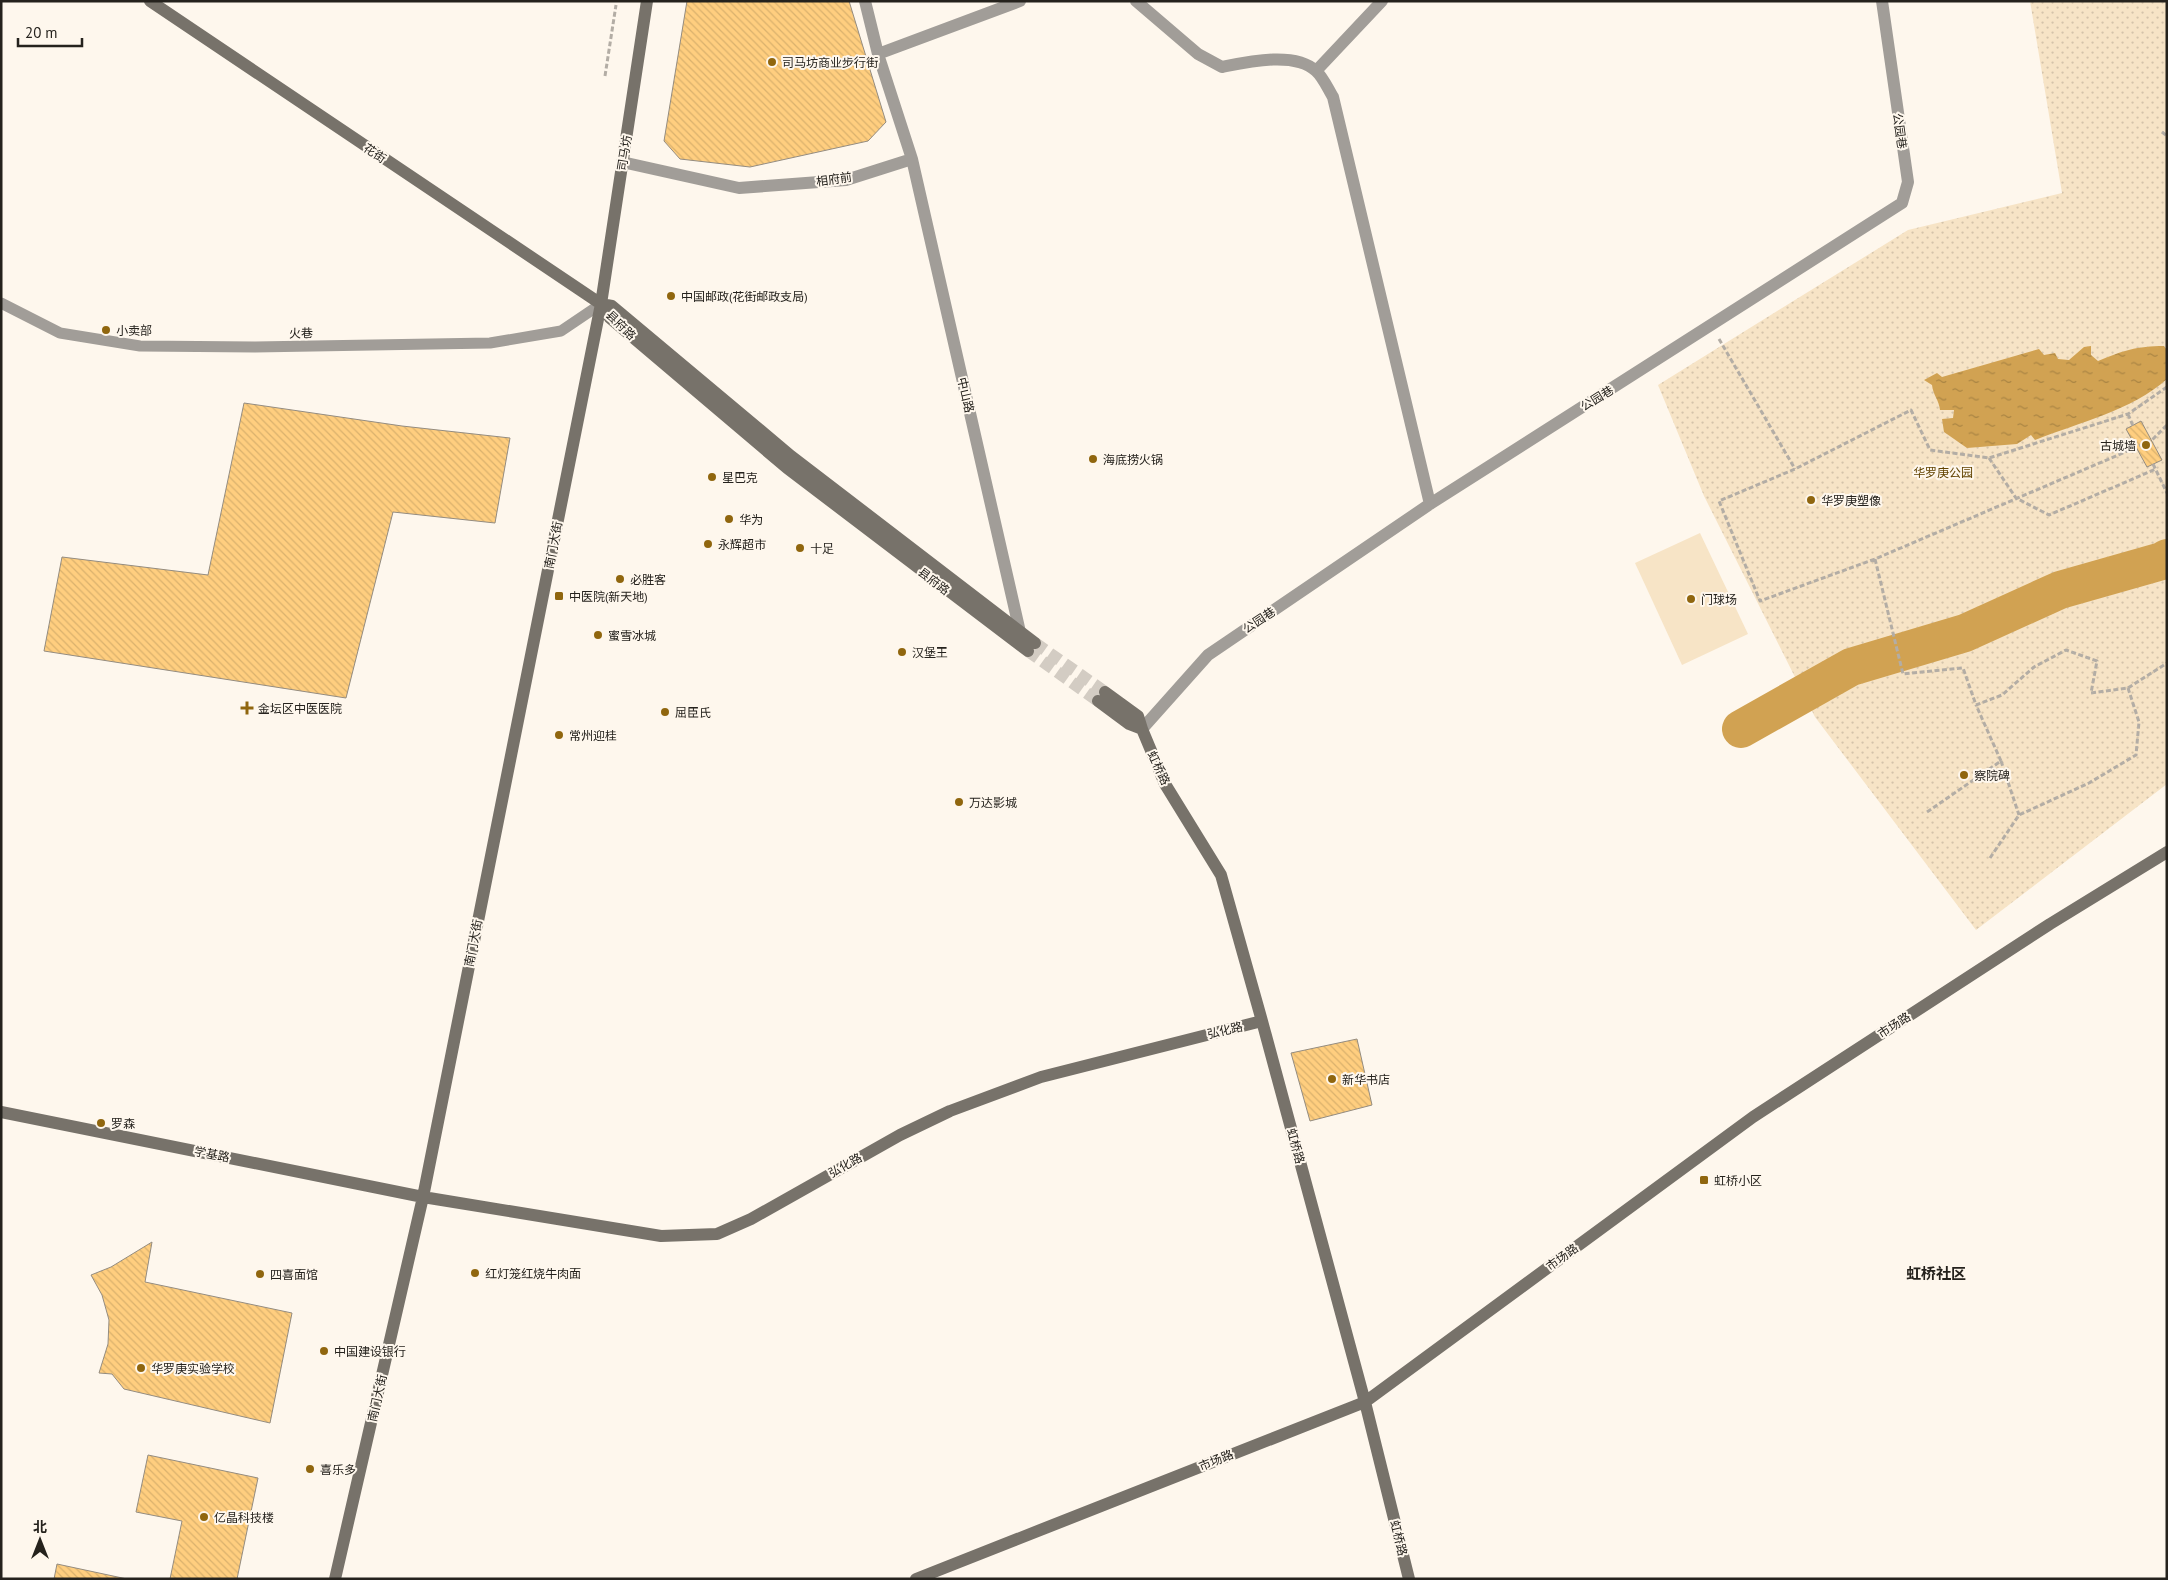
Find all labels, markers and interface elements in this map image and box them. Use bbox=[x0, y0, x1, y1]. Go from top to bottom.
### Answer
scale bar bbox=[18, 15, 81, 47]
text: 20 m bbox=[25, 23, 58, 42]
place label: 司马坊商业步行街 bbox=[782, 55, 878, 70]
marker: 司马坊商业步行街 bbox=[766, 56, 778, 68]
street label: 公园巷 bbox=[1890, 112, 1910, 150]
street label: 司马坊 bbox=[614, 134, 634, 172]
street label: 花街 bbox=[361, 140, 389, 166]
street label: 相府前 bbox=[815, 169, 853, 189]
place label: 中国邮政(花街邮政支局) bbox=[681, 289, 808, 304]
marker: 中国邮政(花街邮政支局) bbox=[665, 290, 677, 302]
street label: 县府路 bbox=[603, 307, 639, 343]
place label: 小卖部 bbox=[116, 323, 152, 338]
marker: 小卖部 bbox=[100, 324, 112, 336]
street label: 火巷 bbox=[289, 325, 313, 341]
street label: 中山路 bbox=[955, 376, 977, 414]
street label: 公园巷 bbox=[1578, 382, 1616, 414]
place label: 古城墙 bbox=[2100, 438, 2136, 453]
marker: 古城墙 bbox=[2140, 439, 2152, 451]
place label: 海底捞火锅 bbox=[1103, 452, 1163, 467]
marker: 海底捞火锅 bbox=[1087, 453, 1099, 465]
park label: 华罗庚公园 bbox=[1913, 465, 1973, 480]
place label: 星巴克 bbox=[722, 470, 758, 485]
marker: 星巴克 bbox=[706, 471, 718, 483]
place label: 华罗庚塑像 bbox=[1821, 493, 1881, 508]
marker: 华罗庚塑像 bbox=[1805, 494, 1817, 506]
place label: 华为 bbox=[739, 512, 763, 527]
marker: 华为 bbox=[723, 513, 735, 525]
street label: 南门大街 bbox=[541, 520, 565, 570]
place label: 永辉超市 bbox=[718, 537, 766, 552]
marker: 永辉超市 bbox=[702, 538, 714, 550]
place label: 十足 bbox=[810, 541, 834, 556]
marker: 十足 bbox=[794, 542, 806, 554]
street label: 县府路 bbox=[915, 564, 953, 598]
place label: 必胜客 bbox=[630, 572, 666, 587]
marker: 必胜客 bbox=[614, 573, 626, 585]
place label: 中医院(新天地) bbox=[569, 589, 648, 604]
marker: 中医院(新天地) bbox=[553, 590, 565, 602]
place label: 门球场 bbox=[1701, 592, 1737, 607]
marker: 门球场 bbox=[1685, 593, 1697, 605]
street label: 公园巷 bbox=[1240, 604, 1278, 636]
place label: 蜜雪冰城 bbox=[608, 628, 656, 643]
marker: 蜜雪冰城 bbox=[592, 629, 604, 641]
place label: 汉堡王 bbox=[912, 645, 948, 660]
marker: 汉堡王 bbox=[896, 646, 908, 658]
marker: 金坛区中医医院 bbox=[240, 701, 254, 715]
place label: 金坛区中医医院 bbox=[258, 701, 342, 716]
place label: 屈臣氏 bbox=[675, 705, 711, 720]
marker: 屈臣氏 bbox=[659, 706, 671, 718]
place label: 常州迎桂 bbox=[569, 728, 617, 743]
marker: 常州迎桂 bbox=[553, 729, 565, 741]
street label: 虹桥路 bbox=[1145, 749, 1173, 787]
place label: 察院碑 bbox=[1974, 768, 2010, 783]
marker: 察院碑 bbox=[1958, 769, 1970, 781]
place label: 万达影城 bbox=[969, 795, 1017, 810]
marker: 万达影城 bbox=[953, 796, 965, 808]
street label: 南门大街 bbox=[461, 918, 485, 968]
street label: 市场路 bbox=[1875, 1009, 1913, 1041]
street label: 弘化路 bbox=[1206, 1019, 1244, 1041]
place label: 新华书店 bbox=[1342, 1072, 1390, 1087]
marker: 新华书店 bbox=[1326, 1073, 1338, 1085]
place label: 罗森 bbox=[111, 1116, 135, 1131]
marker: 罗森 bbox=[95, 1117, 107, 1129]
street label: 虹桥路 bbox=[1284, 1127, 1308, 1165]
street label: 学基路 bbox=[193, 1143, 231, 1165]
street label: 弘化路 bbox=[826, 1150, 864, 1180]
place label: 虹桥小区 bbox=[1714, 1173, 1762, 1188]
marker: 虹桥小区 bbox=[1698, 1174, 1710, 1186]
street label: 市场路 bbox=[1543, 1240, 1581, 1274]
district label: 虹桥社区 bbox=[1906, 1264, 1966, 1283]
place label: 红灯笼红烧牛肉面 bbox=[485, 1266, 581, 1281]
place label: 四喜面馆 bbox=[270, 1267, 318, 1282]
marker: 红灯笼红烧牛肉面 bbox=[469, 1267, 481, 1279]
marker: 四喜面馆 bbox=[254, 1268, 266, 1280]
place label: 中国建设银行 bbox=[334, 1344, 406, 1359]
marker: 中国建设银行 bbox=[318, 1345, 330, 1357]
place label: 华罗庚实验学校 bbox=[151, 1361, 235, 1376]
marker: 华罗庚实验学校 bbox=[135, 1362, 147, 1374]
street label: 南门大街 bbox=[364, 1373, 390, 1423]
street label: 市场路 bbox=[1196, 1446, 1236, 1474]
place label: 喜乐多 bbox=[320, 1462, 356, 1477]
marker: 喜乐多 bbox=[304, 1463, 316, 1475]
place label: 亿晶科技楼 bbox=[214, 1510, 274, 1525]
marker: 亿晶科技楼 bbox=[198, 1511, 210, 1523]
north arrow bbox=[15, 1515, 65, 1565]
text: 北 bbox=[33, 1518, 47, 1536]
street label: 虹桥路 bbox=[1387, 1519, 1411, 1557]

